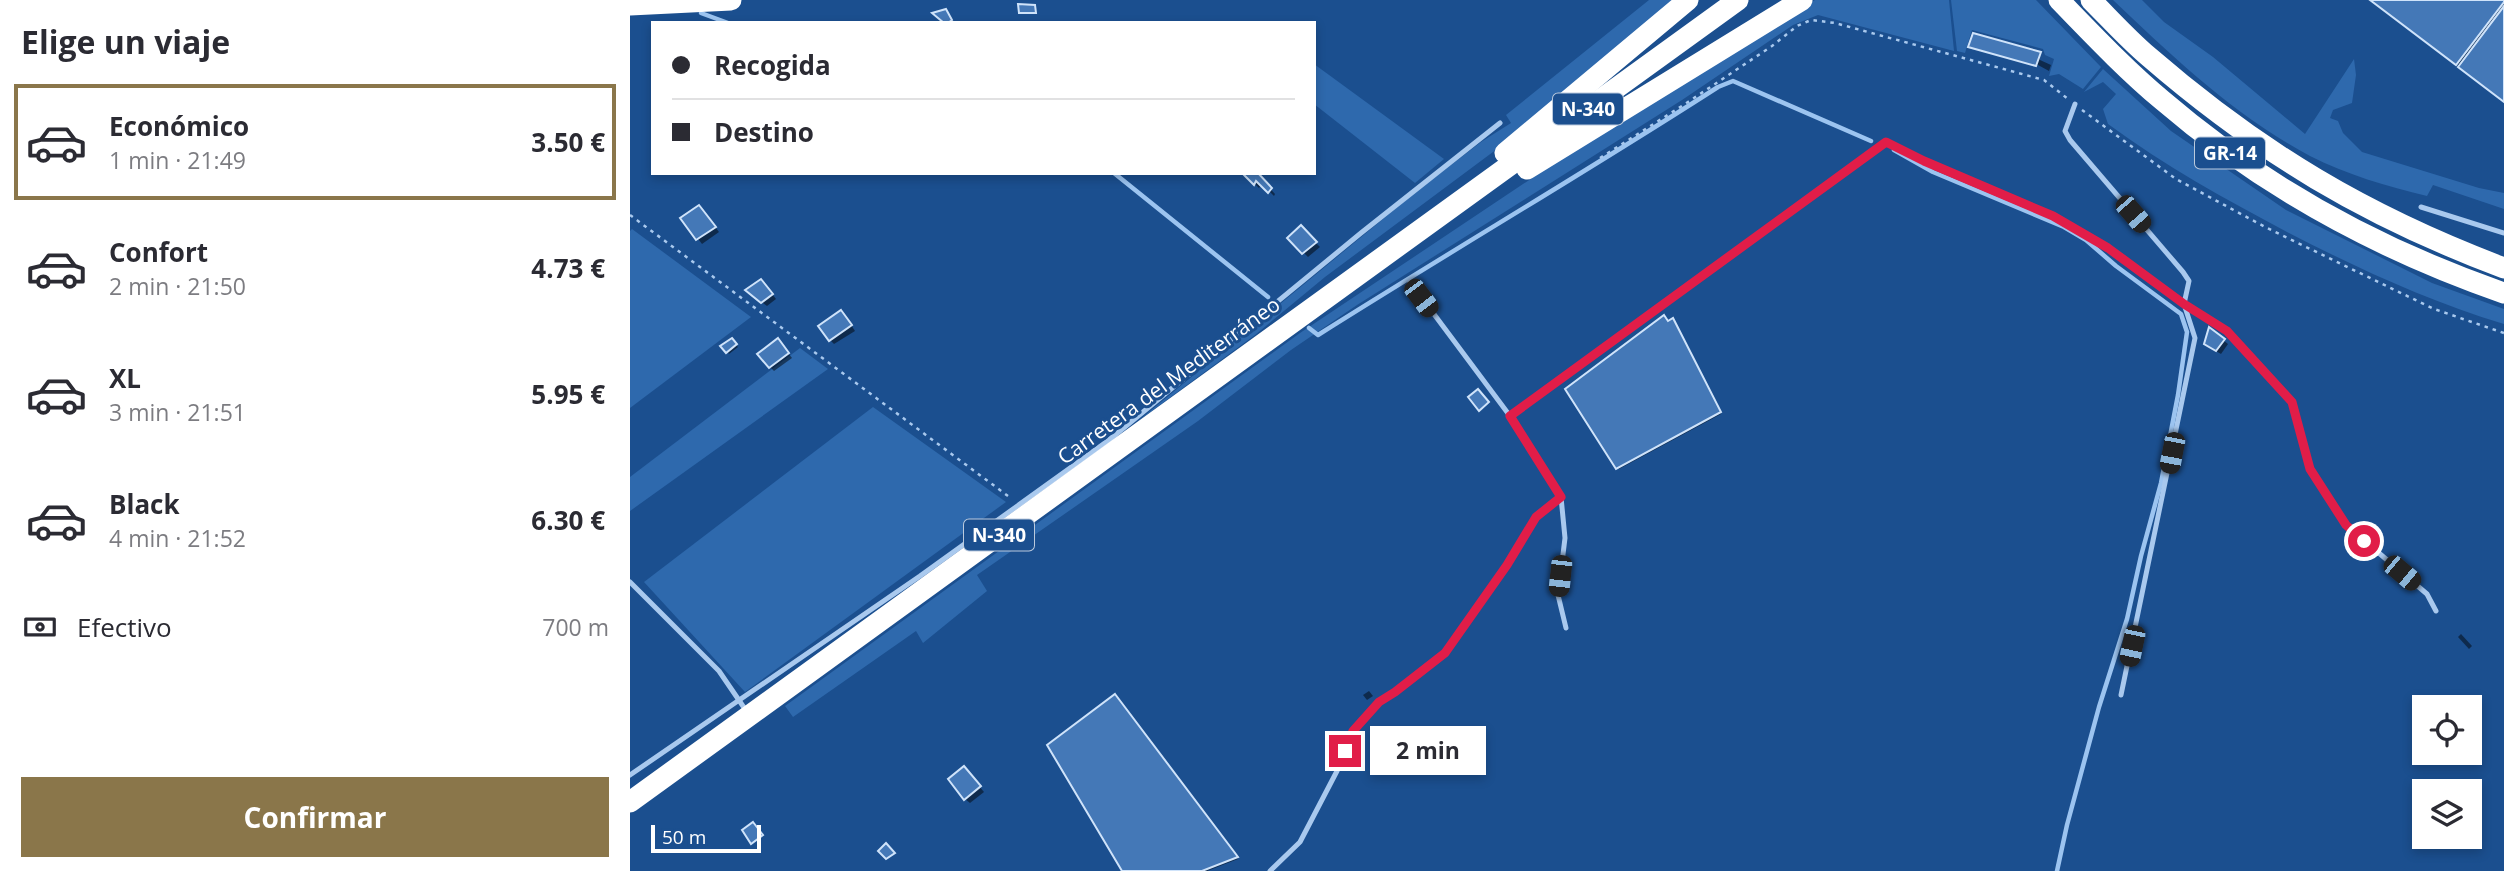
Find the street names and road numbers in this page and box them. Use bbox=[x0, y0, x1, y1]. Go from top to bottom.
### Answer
road number: N-340 bbox=[1553, 94, 1623, 124]
road number: GR-14 bbox=[2195, 138, 2265, 168]
street label: Carretera del Mediterráneo bbox=[1052, 290, 1285, 470]
road number: N-340 bbox=[964, 520, 1034, 550]

